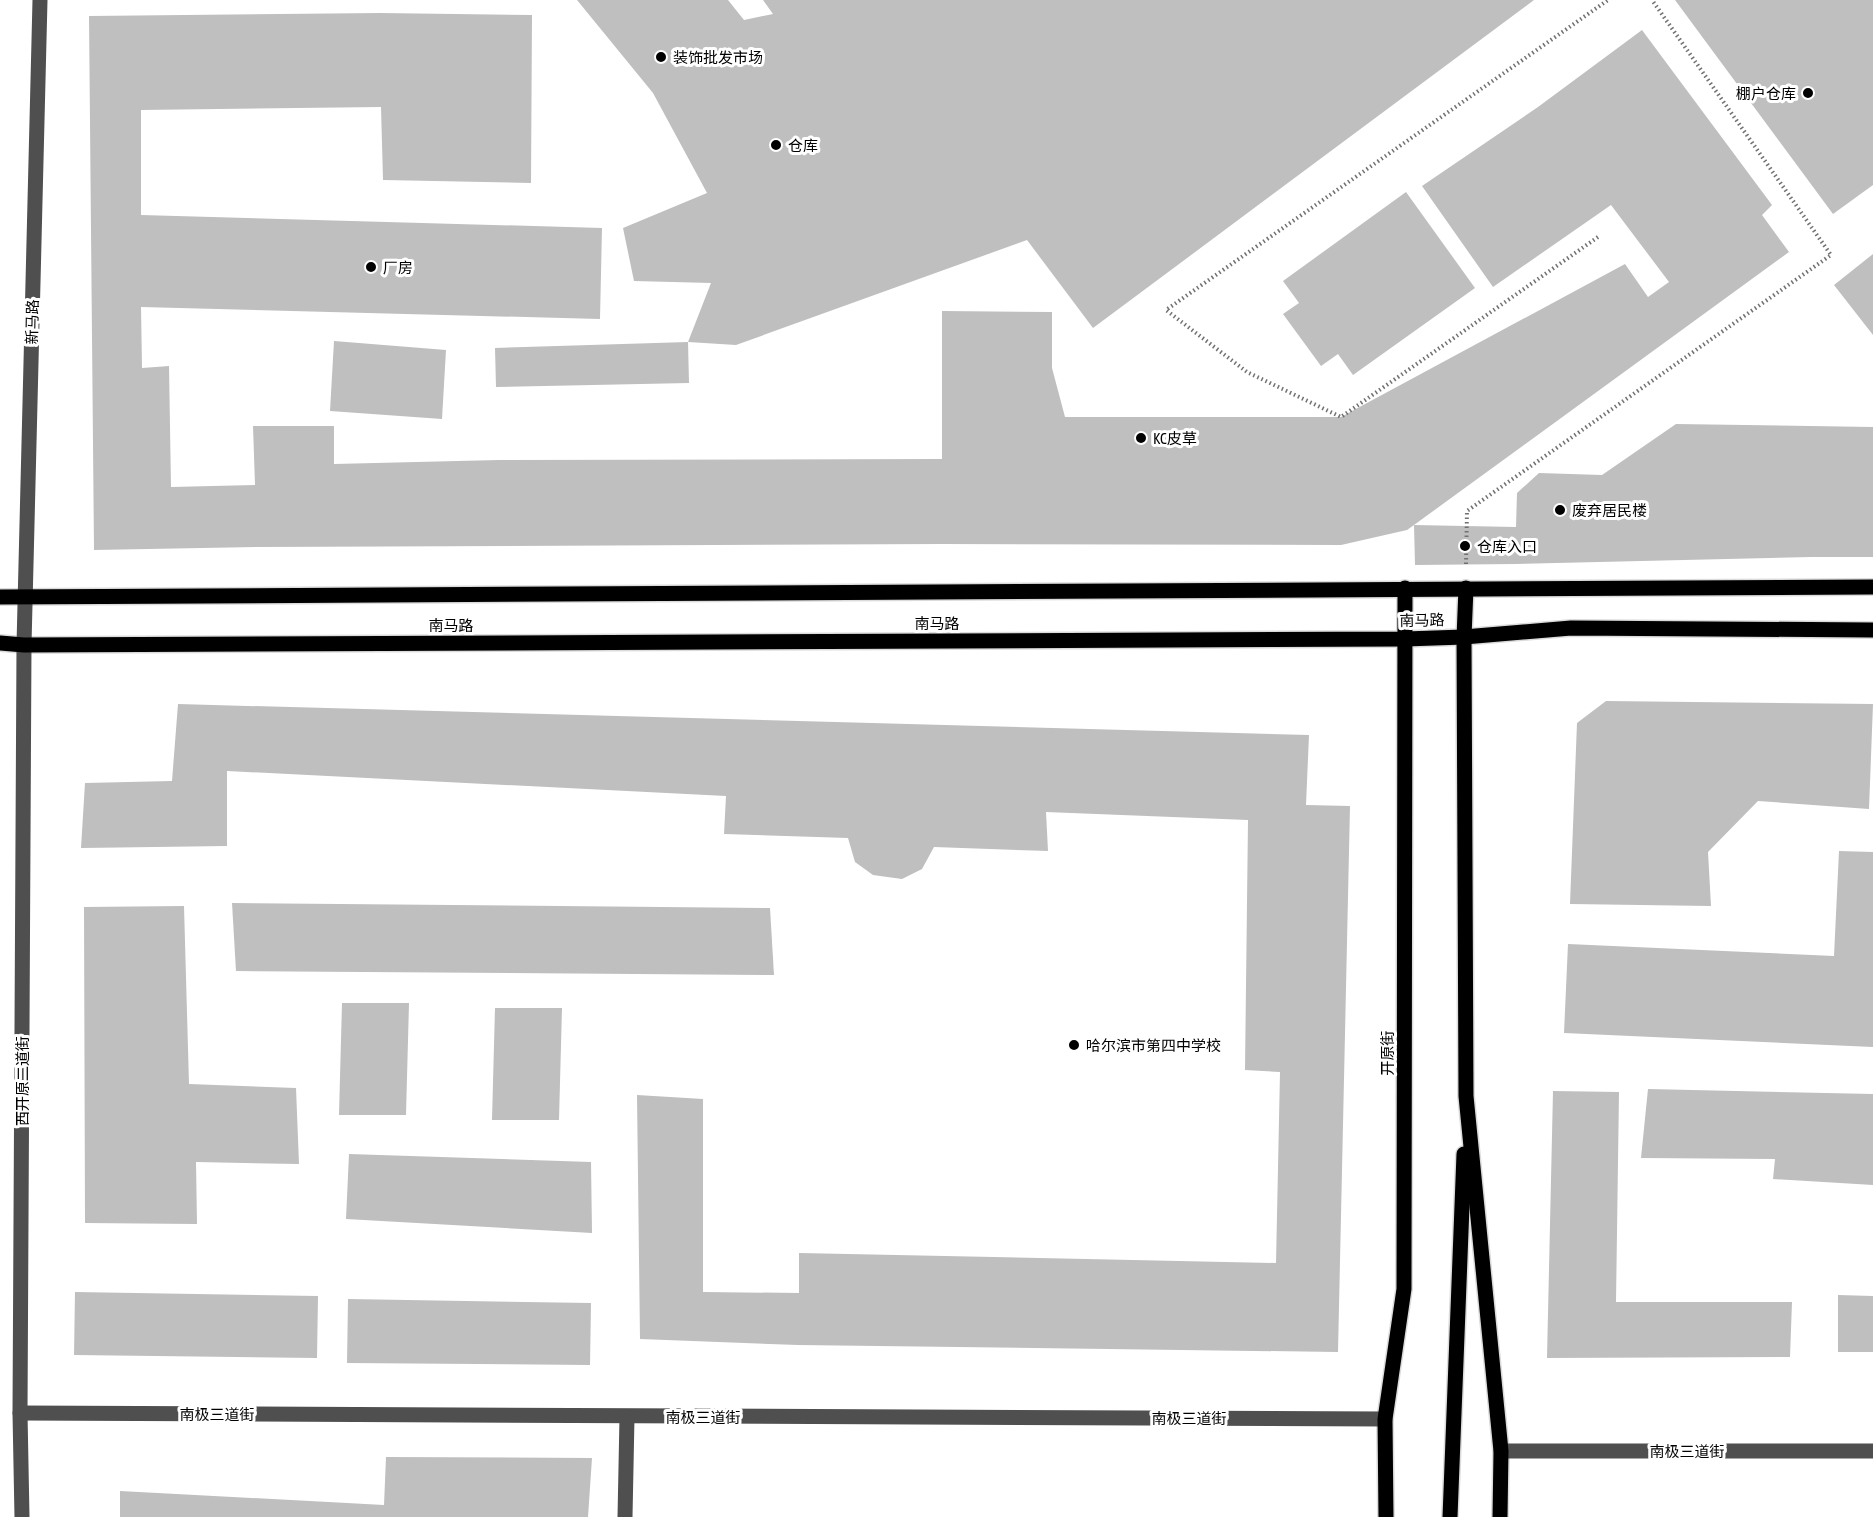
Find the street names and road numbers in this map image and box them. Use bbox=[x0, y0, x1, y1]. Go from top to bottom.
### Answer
street label: 新马路 bbox=[23, 299, 41, 345]
street label: 南马路 bbox=[1399, 611, 1445, 629]
street label: 南马路 bbox=[914, 615, 960, 632]
street label: 南马路 bbox=[428, 617, 474, 634]
street label: 开原街 bbox=[1379, 1030, 1396, 1076]
street label: 西开原二道街 bbox=[14, 1036, 31, 1126]
street label: 南极三道街 bbox=[179, 1406, 255, 1423]
street label: 南极三道街 bbox=[665, 1409, 741, 1426]
street label: 南极三道街 bbox=[1151, 1410, 1227, 1427]
street label: 南极三道街 bbox=[1649, 1443, 1725, 1460]

